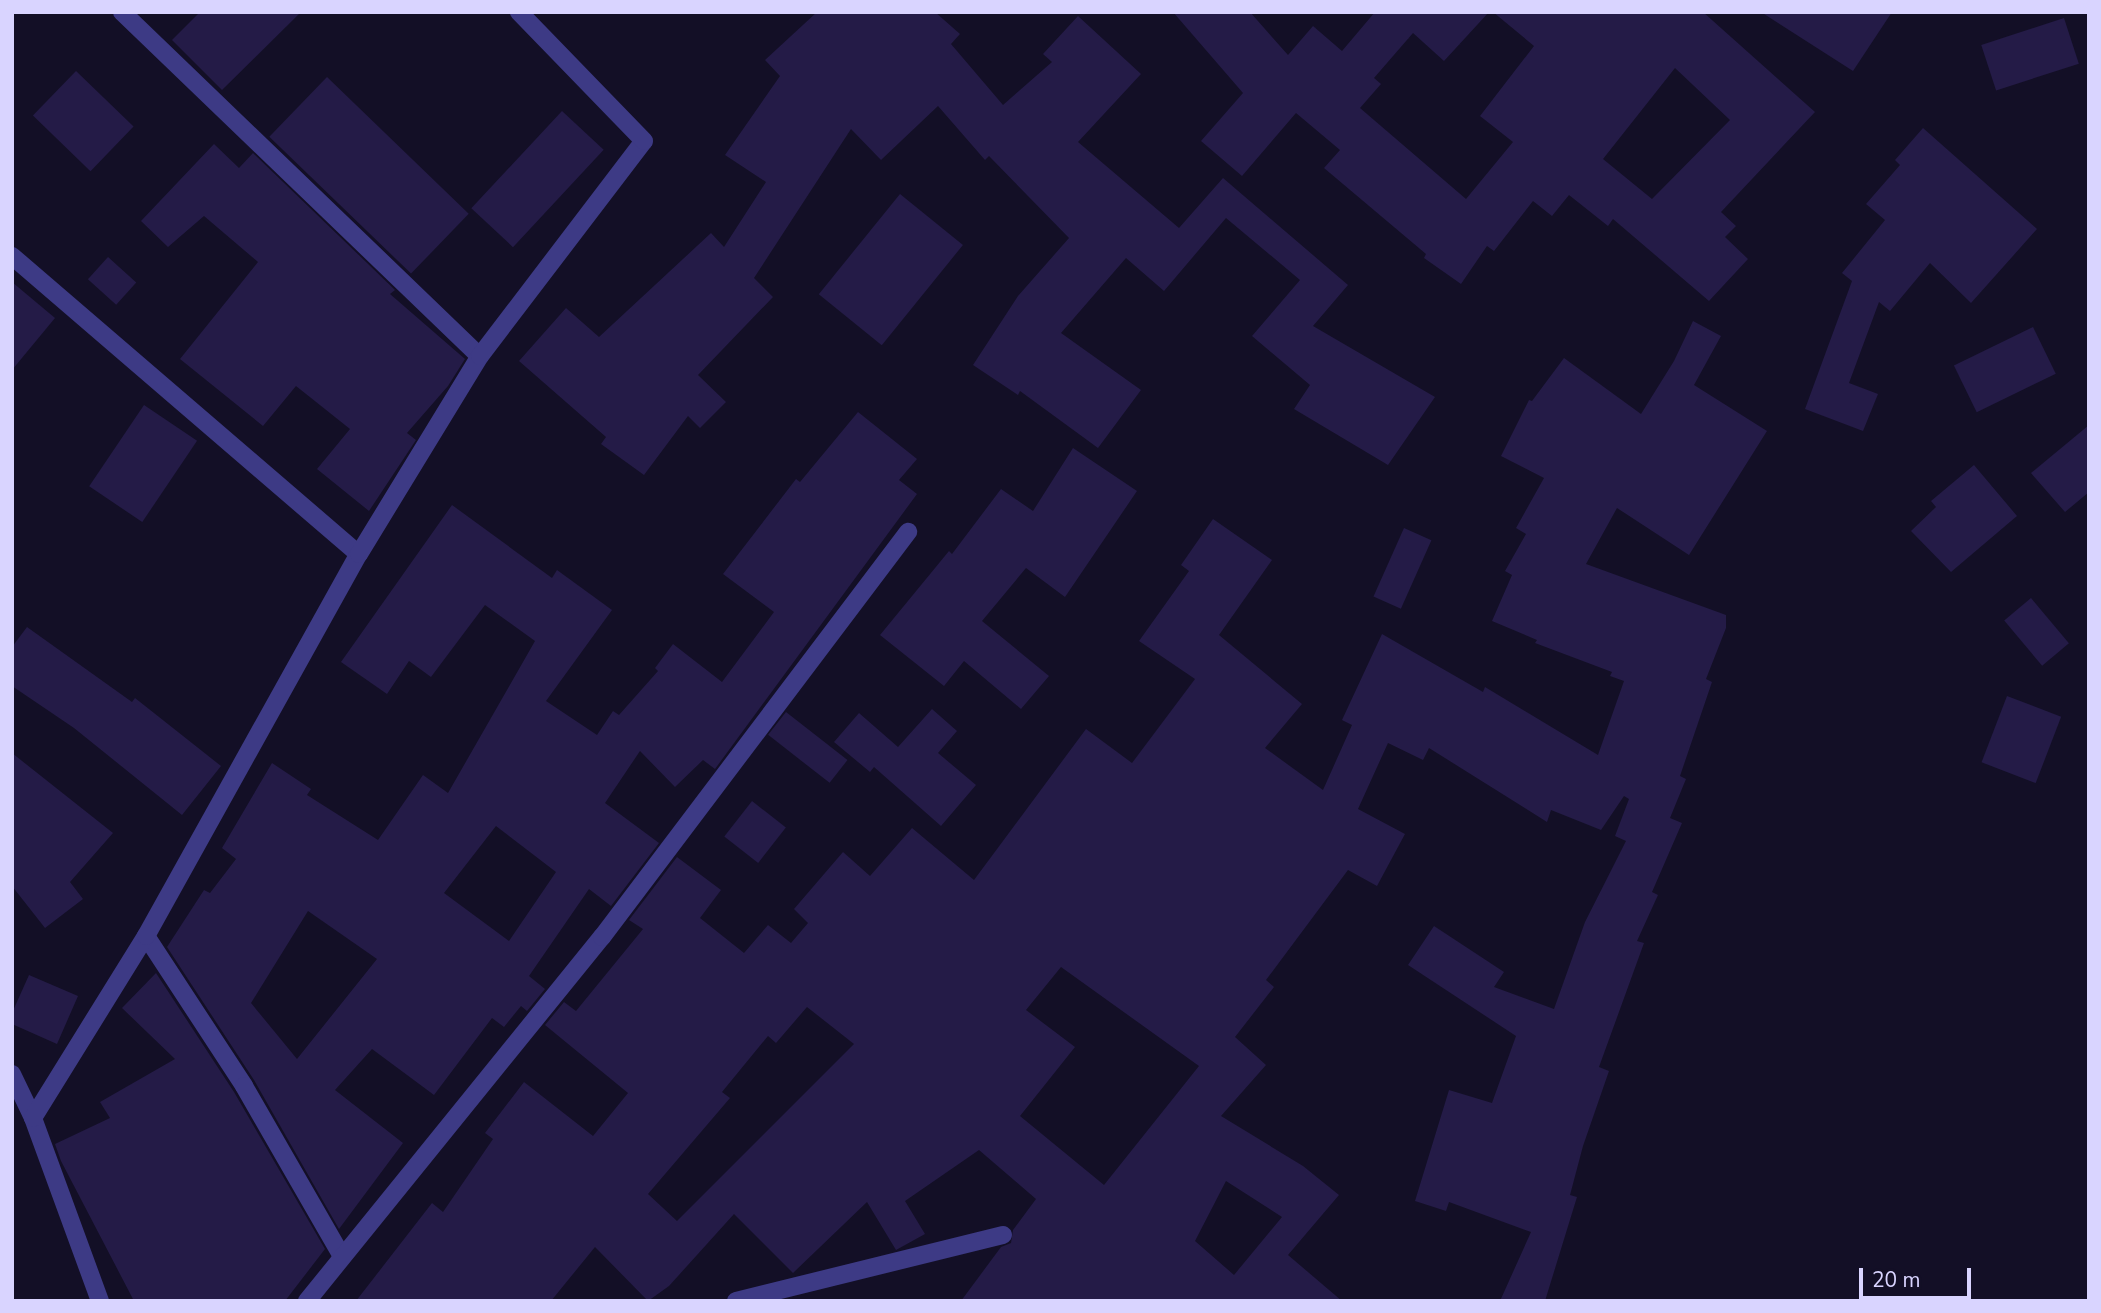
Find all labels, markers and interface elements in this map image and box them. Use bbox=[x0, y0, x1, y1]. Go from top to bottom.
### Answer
scale bar bbox=[1863, 1254, 1975, 1298]
text: 20 m bbox=[1872, 1266, 1921, 1294]

